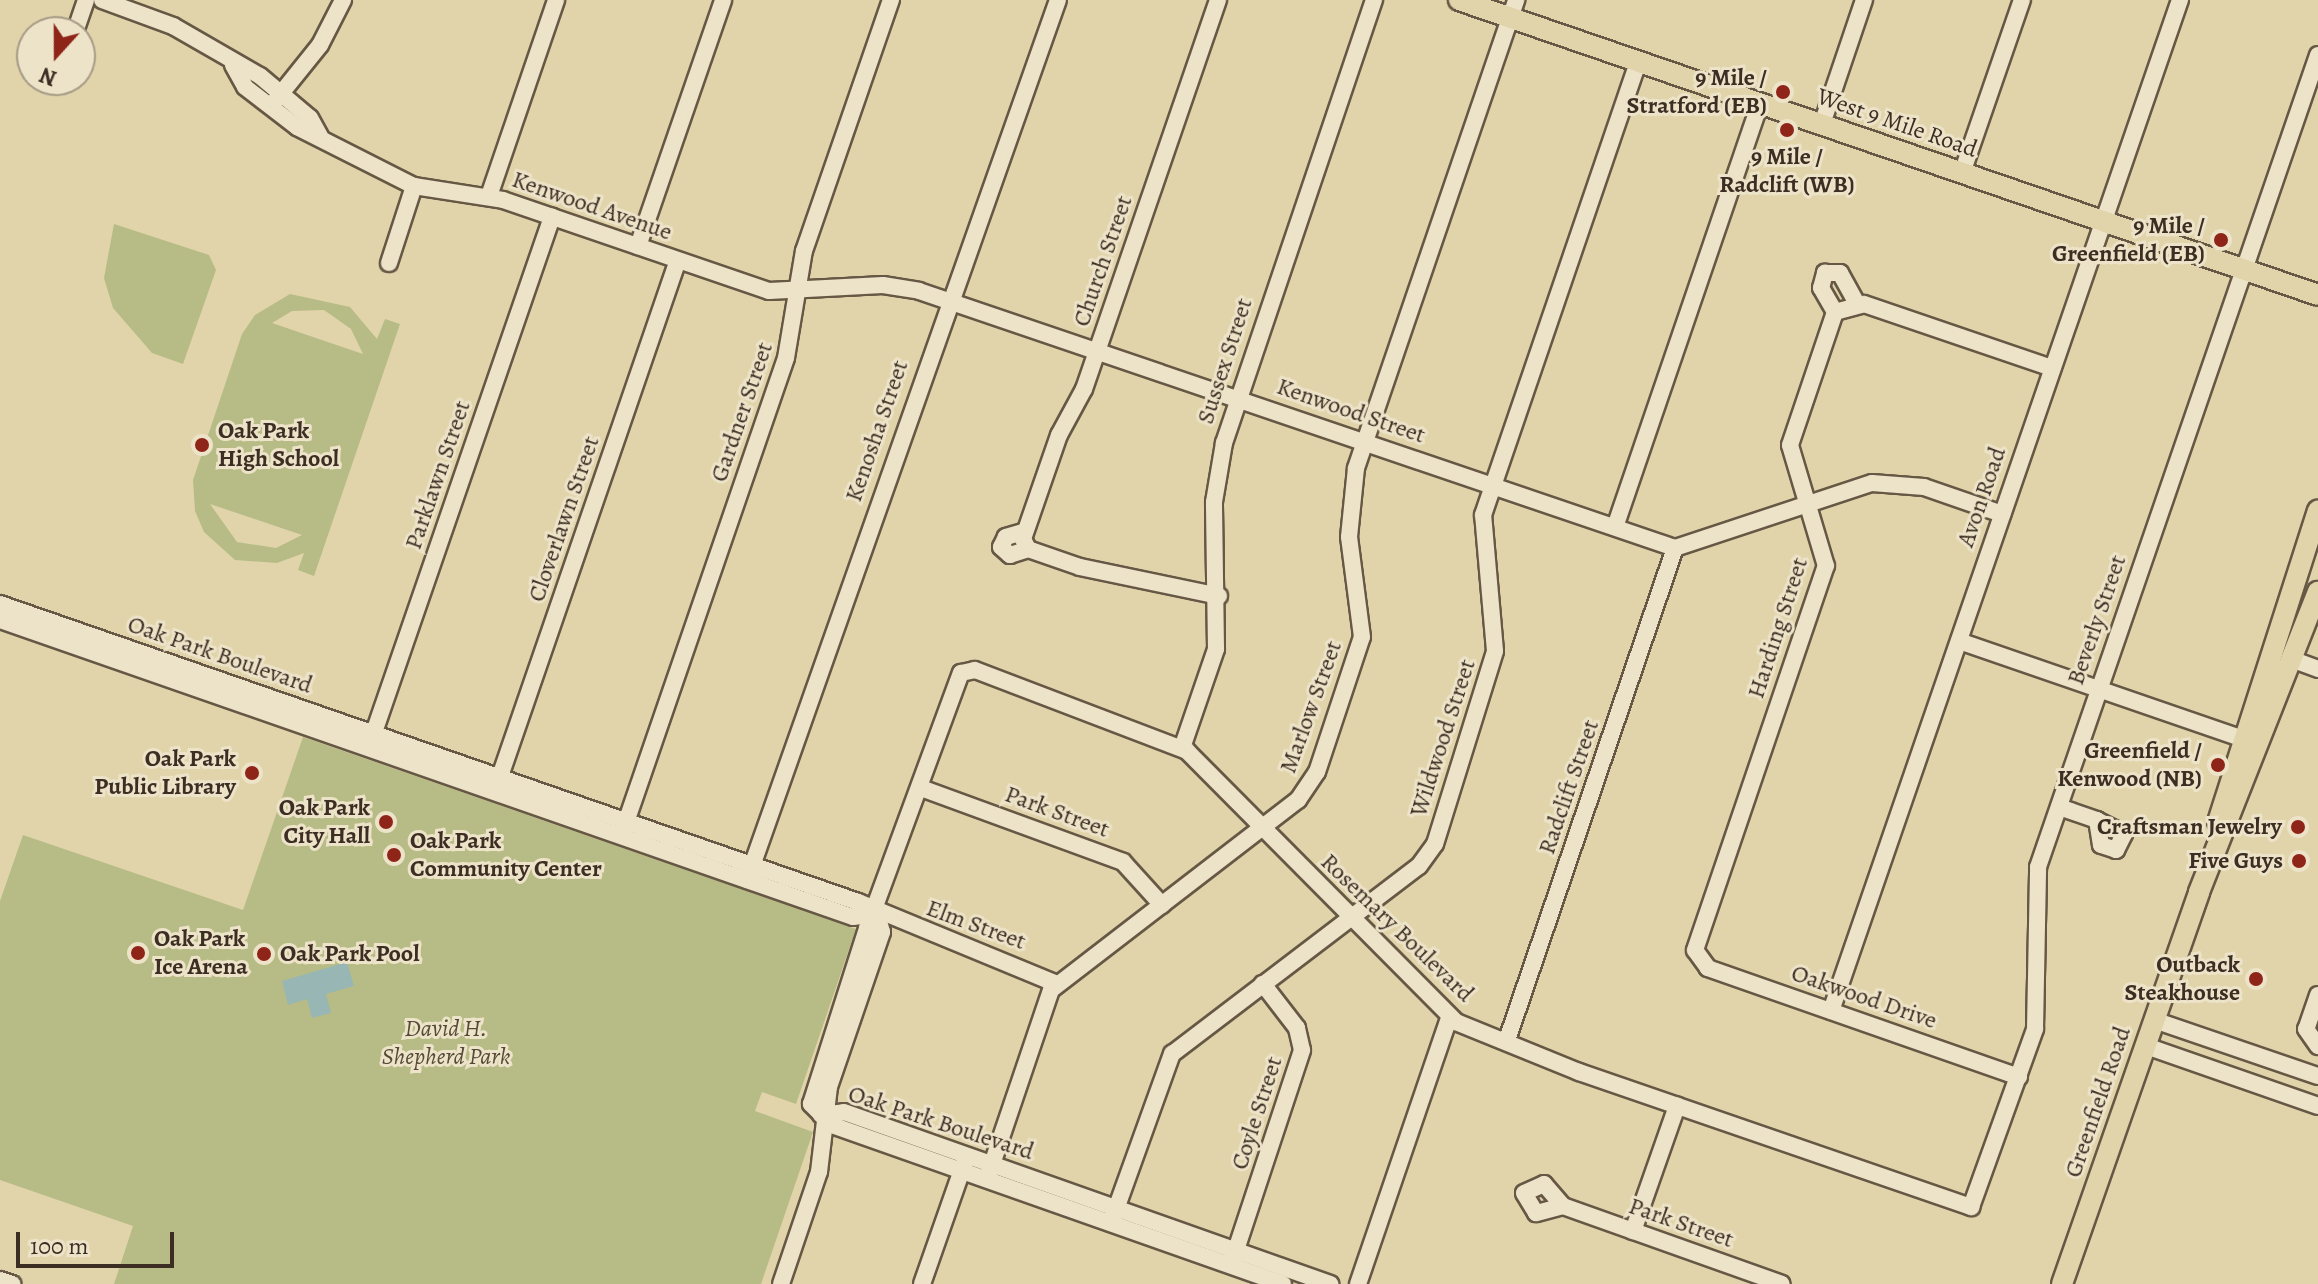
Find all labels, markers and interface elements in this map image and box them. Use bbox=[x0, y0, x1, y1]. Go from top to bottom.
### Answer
north arrow bbox=[16, 16, 96, 96]
text: N bbox=[35, 60, 61, 93]
place label: 9 Mile / Stratford (EB) bbox=[1627, 64, 1767, 120]
street label: West 9 Mile Road bbox=[1813, 82, 1981, 164]
marker: 9 Mile / Stratford (EB) bbox=[1774, 83, 1792, 101]
marker: 9 Mile / Radclift (WB) bbox=[1778, 121, 1796, 139]
place label: 9 Mile / Radclift (WB) bbox=[1719, 143, 1855, 199]
street label: Kenwood Avenue bbox=[508, 165, 676, 247]
street label: Church Street bbox=[1067, 192, 1139, 330]
place label: 9 Mile / Greenfield (EB) bbox=[2052, 212, 2205, 268]
marker: 9 Mile / Greenfield (EB) bbox=[2212, 231, 2230, 249]
street label: Sussex Street bbox=[1191, 295, 1259, 427]
street label: Gardner Street bbox=[705, 338, 779, 486]
street label: Kenosha Street bbox=[839, 357, 915, 505]
street label: Kenwood Street bbox=[1273, 372, 1429, 450]
street label: Parklawn Street bbox=[399, 397, 477, 553]
place label: Oak Park High School bbox=[218, 417, 339, 473]
street label: Cloverlawn Street bbox=[522, 432, 606, 606]
marker: Oak Park High School bbox=[193, 436, 211, 454]
street label: Avon Road bbox=[1952, 443, 2012, 551]
street label: Beverly Street bbox=[2061, 551, 2133, 689]
street label: Harding Street bbox=[1742, 554, 1814, 702]
street label: Oak Park Boulevard bbox=[124, 610, 316, 700]
street label: Marlow Street bbox=[1274, 637, 1348, 777]
street label: Wildwood Street bbox=[1404, 656, 1482, 820]
street label: Radclift Street bbox=[1533, 716, 1605, 858]
place label: Greenfield / Kenwood (NB) bbox=[2057, 737, 2202, 793]
place label: Oak Park Public Library bbox=[94, 745, 236, 801]
marker: Greenfield / Kenwood (NB) bbox=[2209, 756, 2227, 774]
marker: Oak Park Public Library bbox=[243, 764, 261, 782]
street label: Park Street bbox=[1001, 780, 1113, 844]
place label: Oak Park City Hall bbox=[279, 794, 370, 850]
marker: Oak Park City Hall bbox=[377, 813, 395, 831]
place label: Craftsman Jewelry bbox=[2097, 813, 2282, 841]
marker: Craftsman Jewelry bbox=[2289, 818, 2307, 836]
place label: Oak Park Community Center bbox=[410, 827, 602, 883]
marker: Oak Park Community Center bbox=[385, 846, 403, 864]
place label: Five Guys bbox=[2188, 847, 2283, 875]
street label: Rosemary Boulevard bbox=[1315, 848, 1479, 1008]
marker: Five Guys bbox=[2290, 852, 2308, 870]
street label: Elm Street bbox=[922, 894, 1030, 956]
place label: Oak Park Ice Arena bbox=[154, 925, 248, 981]
place label: Oak Park Pool bbox=[280, 940, 420, 968]
marker: Oak Park Ice Arena bbox=[129, 944, 147, 962]
marker: Oak Park Pool bbox=[255, 945, 273, 963]
place label: Outback Steakhouse bbox=[2125, 951, 2240, 1007]
street label: Oakwood Drive bbox=[1788, 959, 1940, 1035]
marker: Outback Steakhouse bbox=[2247, 970, 2265, 988]
park label: David H. Shepherd Park bbox=[382, 1015, 510, 1071]
street label: Greenfield Road bbox=[2059, 1023, 2137, 1181]
street label: Coyle Street bbox=[1225, 1053, 1289, 1173]
street label: Oak Park Boulevard bbox=[845, 1079, 1037, 1167]
street label: Park Street bbox=[1625, 1192, 1737, 1254]
scale bar bbox=[20, 1216, 178, 1266]
text: 100 m bbox=[30, 1230, 89, 1262]

